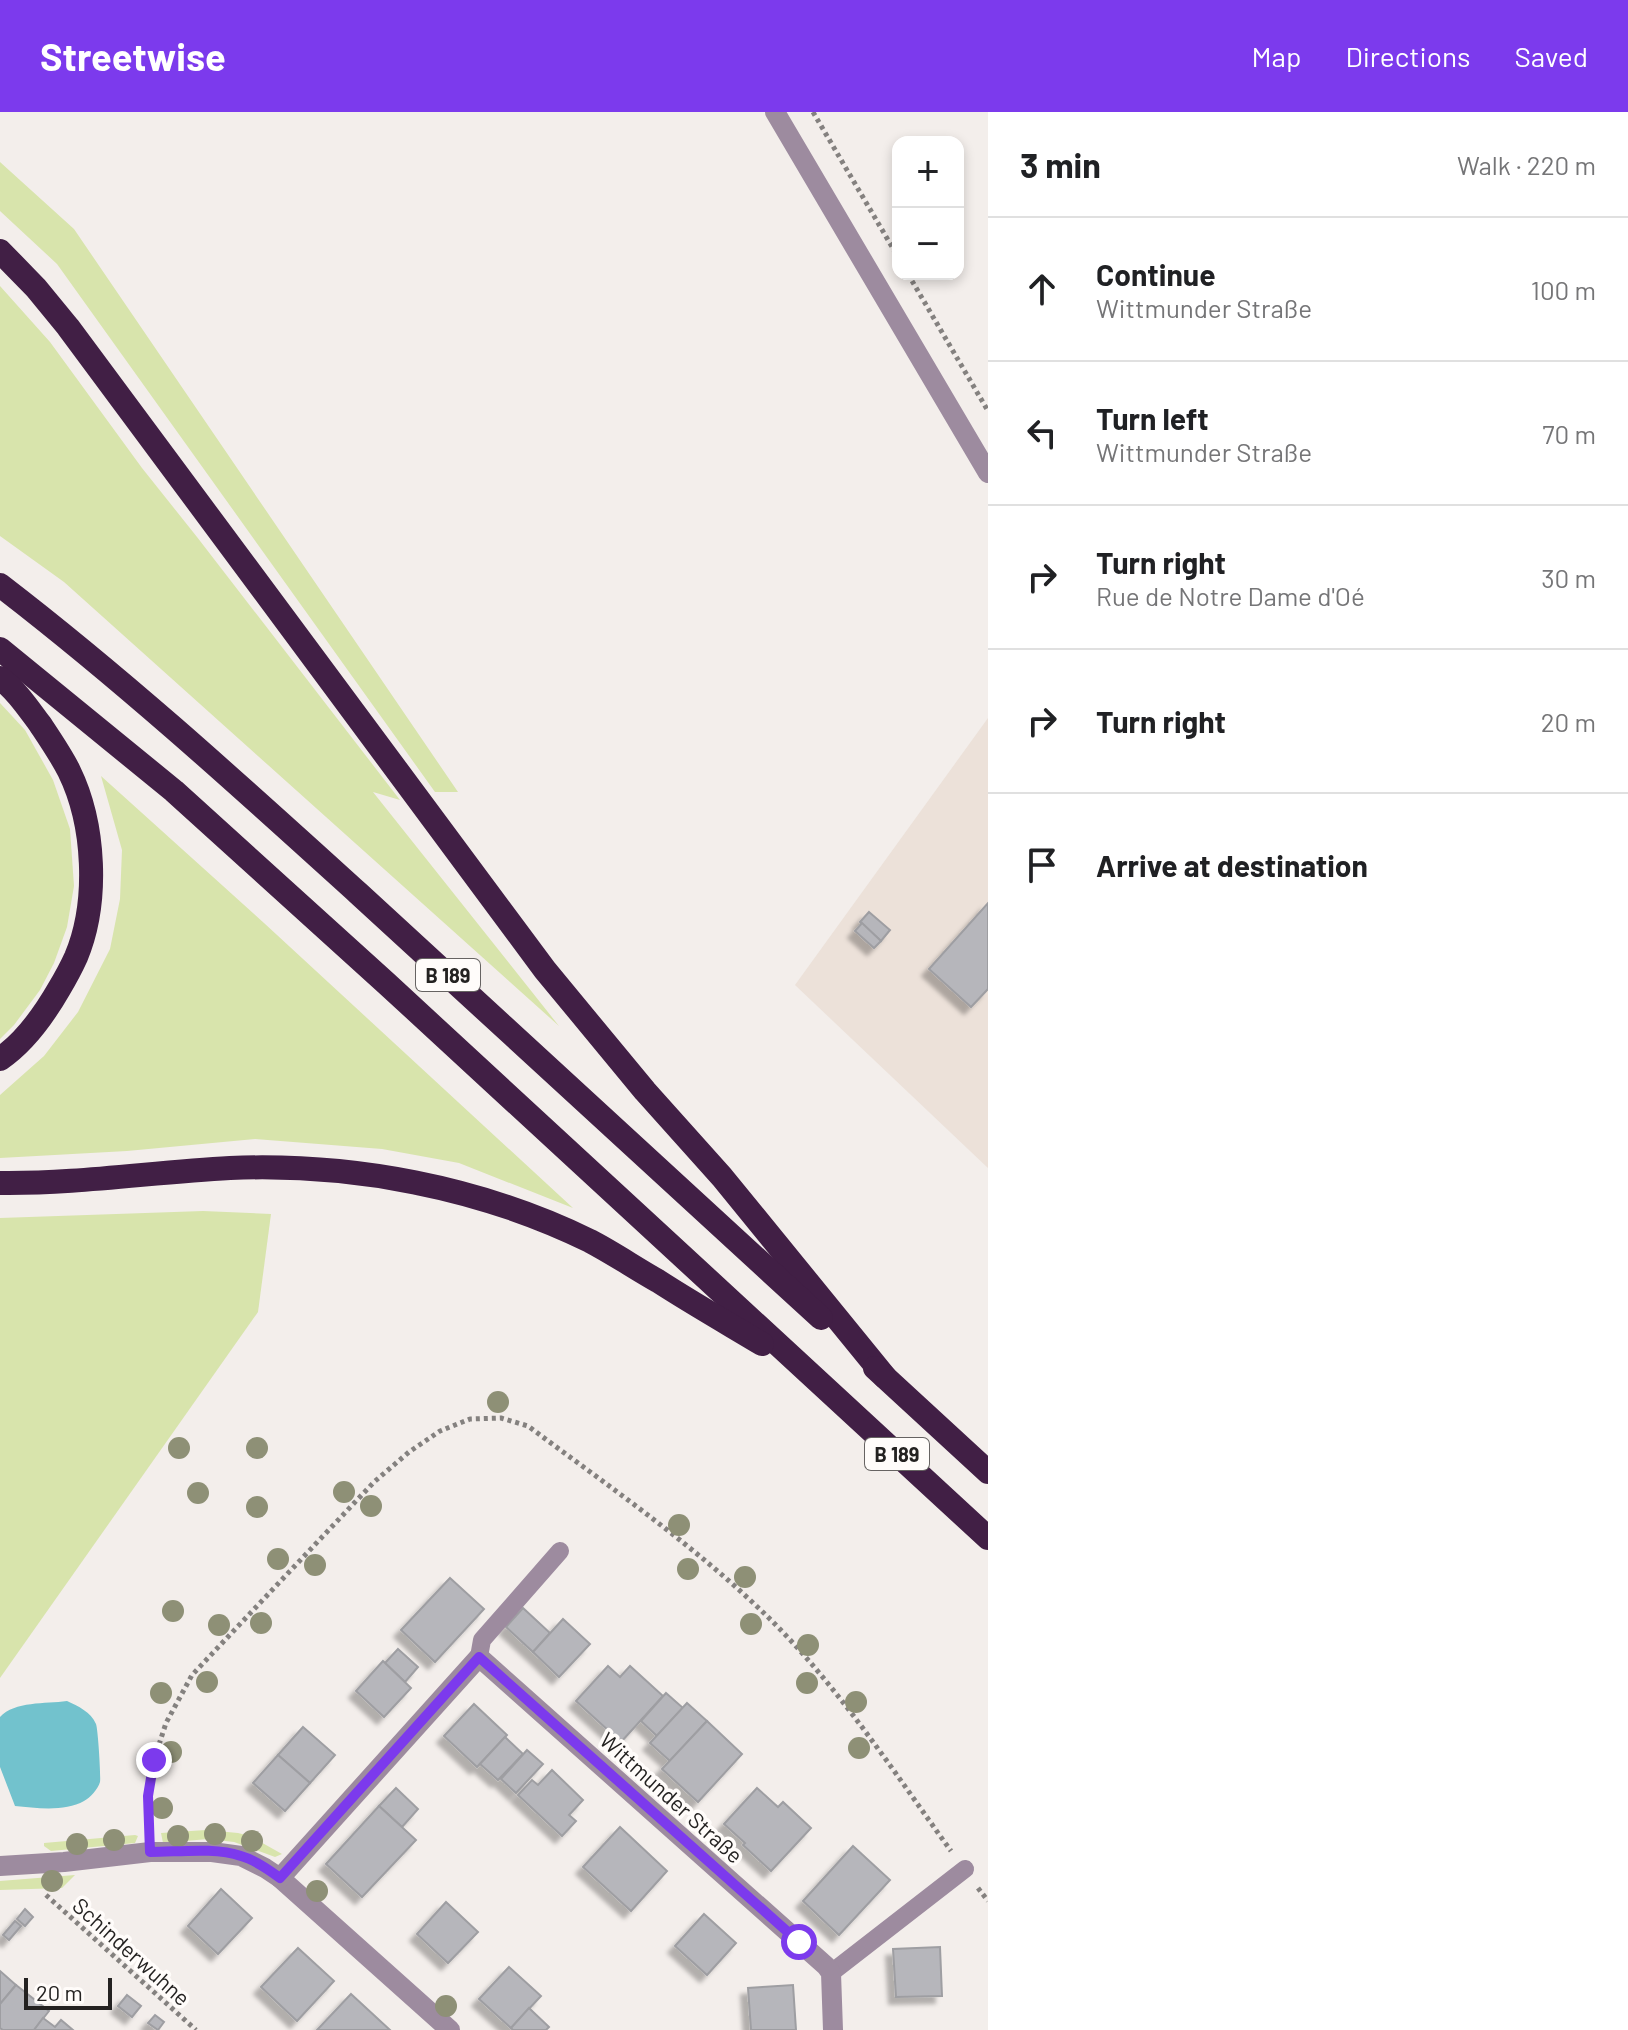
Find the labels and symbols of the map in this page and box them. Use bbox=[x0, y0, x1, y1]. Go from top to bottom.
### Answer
road number: B 189 bbox=[416, 959, 480, 991]
road number: B 189 bbox=[865, 1438, 929, 1470]
street label: Wittmunder Straße bbox=[595, 1726, 749, 1868]
route end bbox=[136, 1742, 172, 1778]
street label: Schinderwuhne bbox=[68, 1892, 196, 2010]
route start bbox=[781, 1924, 817, 1960]
scale bar bbox=[24, 1974, 112, 2010]

